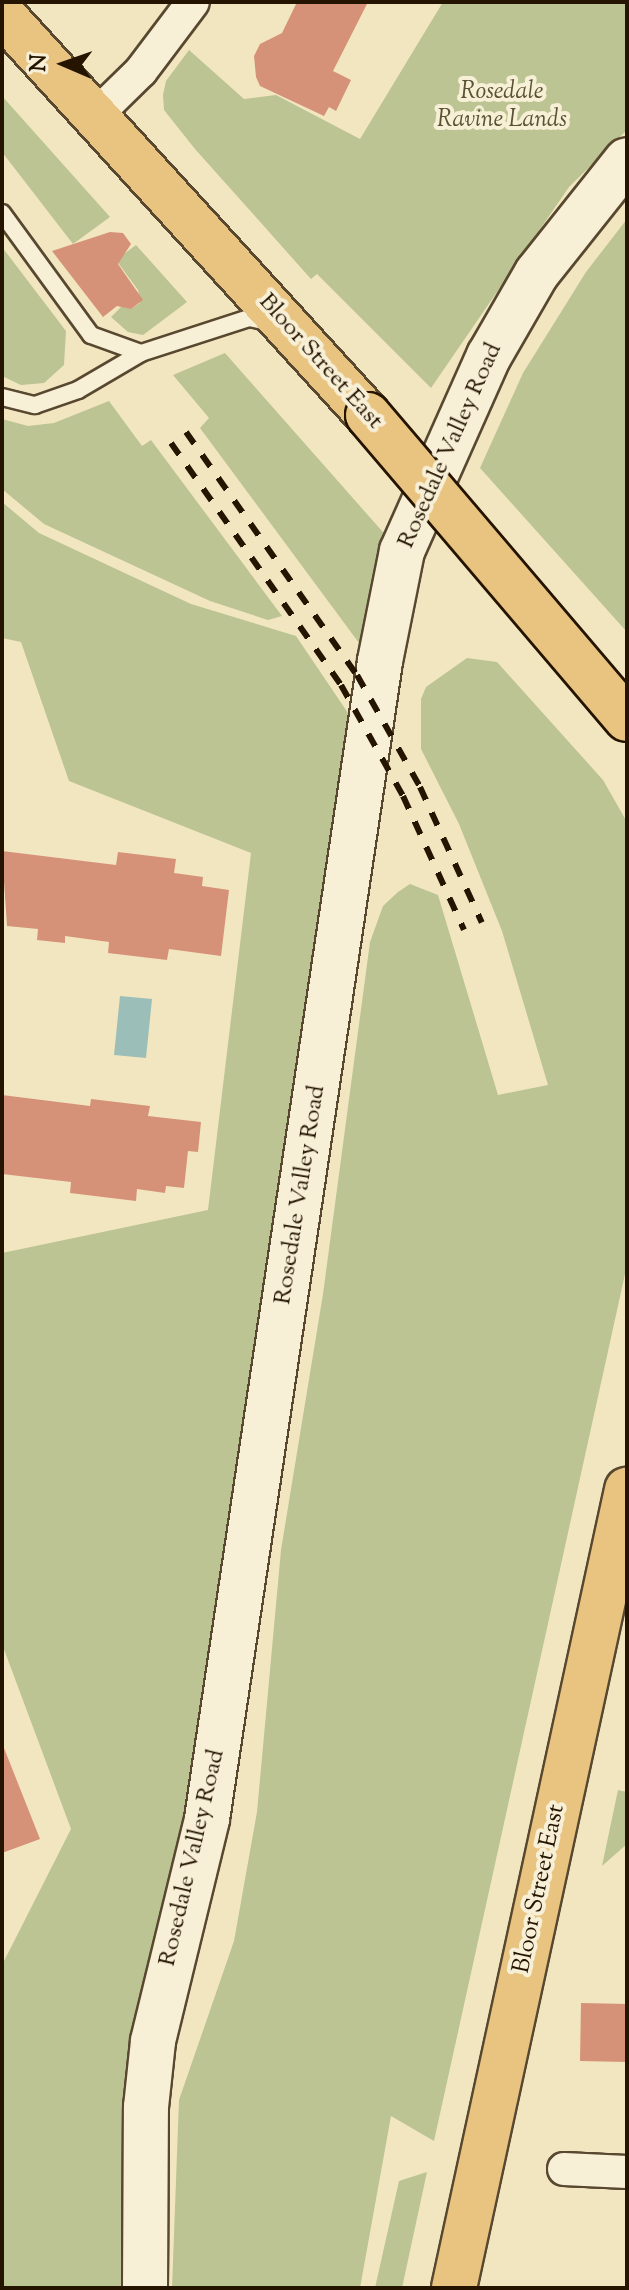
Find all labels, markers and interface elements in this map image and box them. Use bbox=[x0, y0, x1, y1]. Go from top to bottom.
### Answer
north arrow bbox=[24, 24, 104, 104]
text: N bbox=[24, 54, 56, 72]
park label: Rosedale Ravine Lands bbox=[437, 79, 567, 135]
street label: Bloor Street East bbox=[252, 288, 388, 436]
street label: Rosedale Valley Road bbox=[393, 339, 509, 553]
street label: Rosedale Valley Road bbox=[269, 1083, 333, 1307]
street label: Rosedale Valley Road bbox=[154, 1747, 232, 1969]
street label: Bloor Street East bbox=[508, 1802, 572, 1976]

